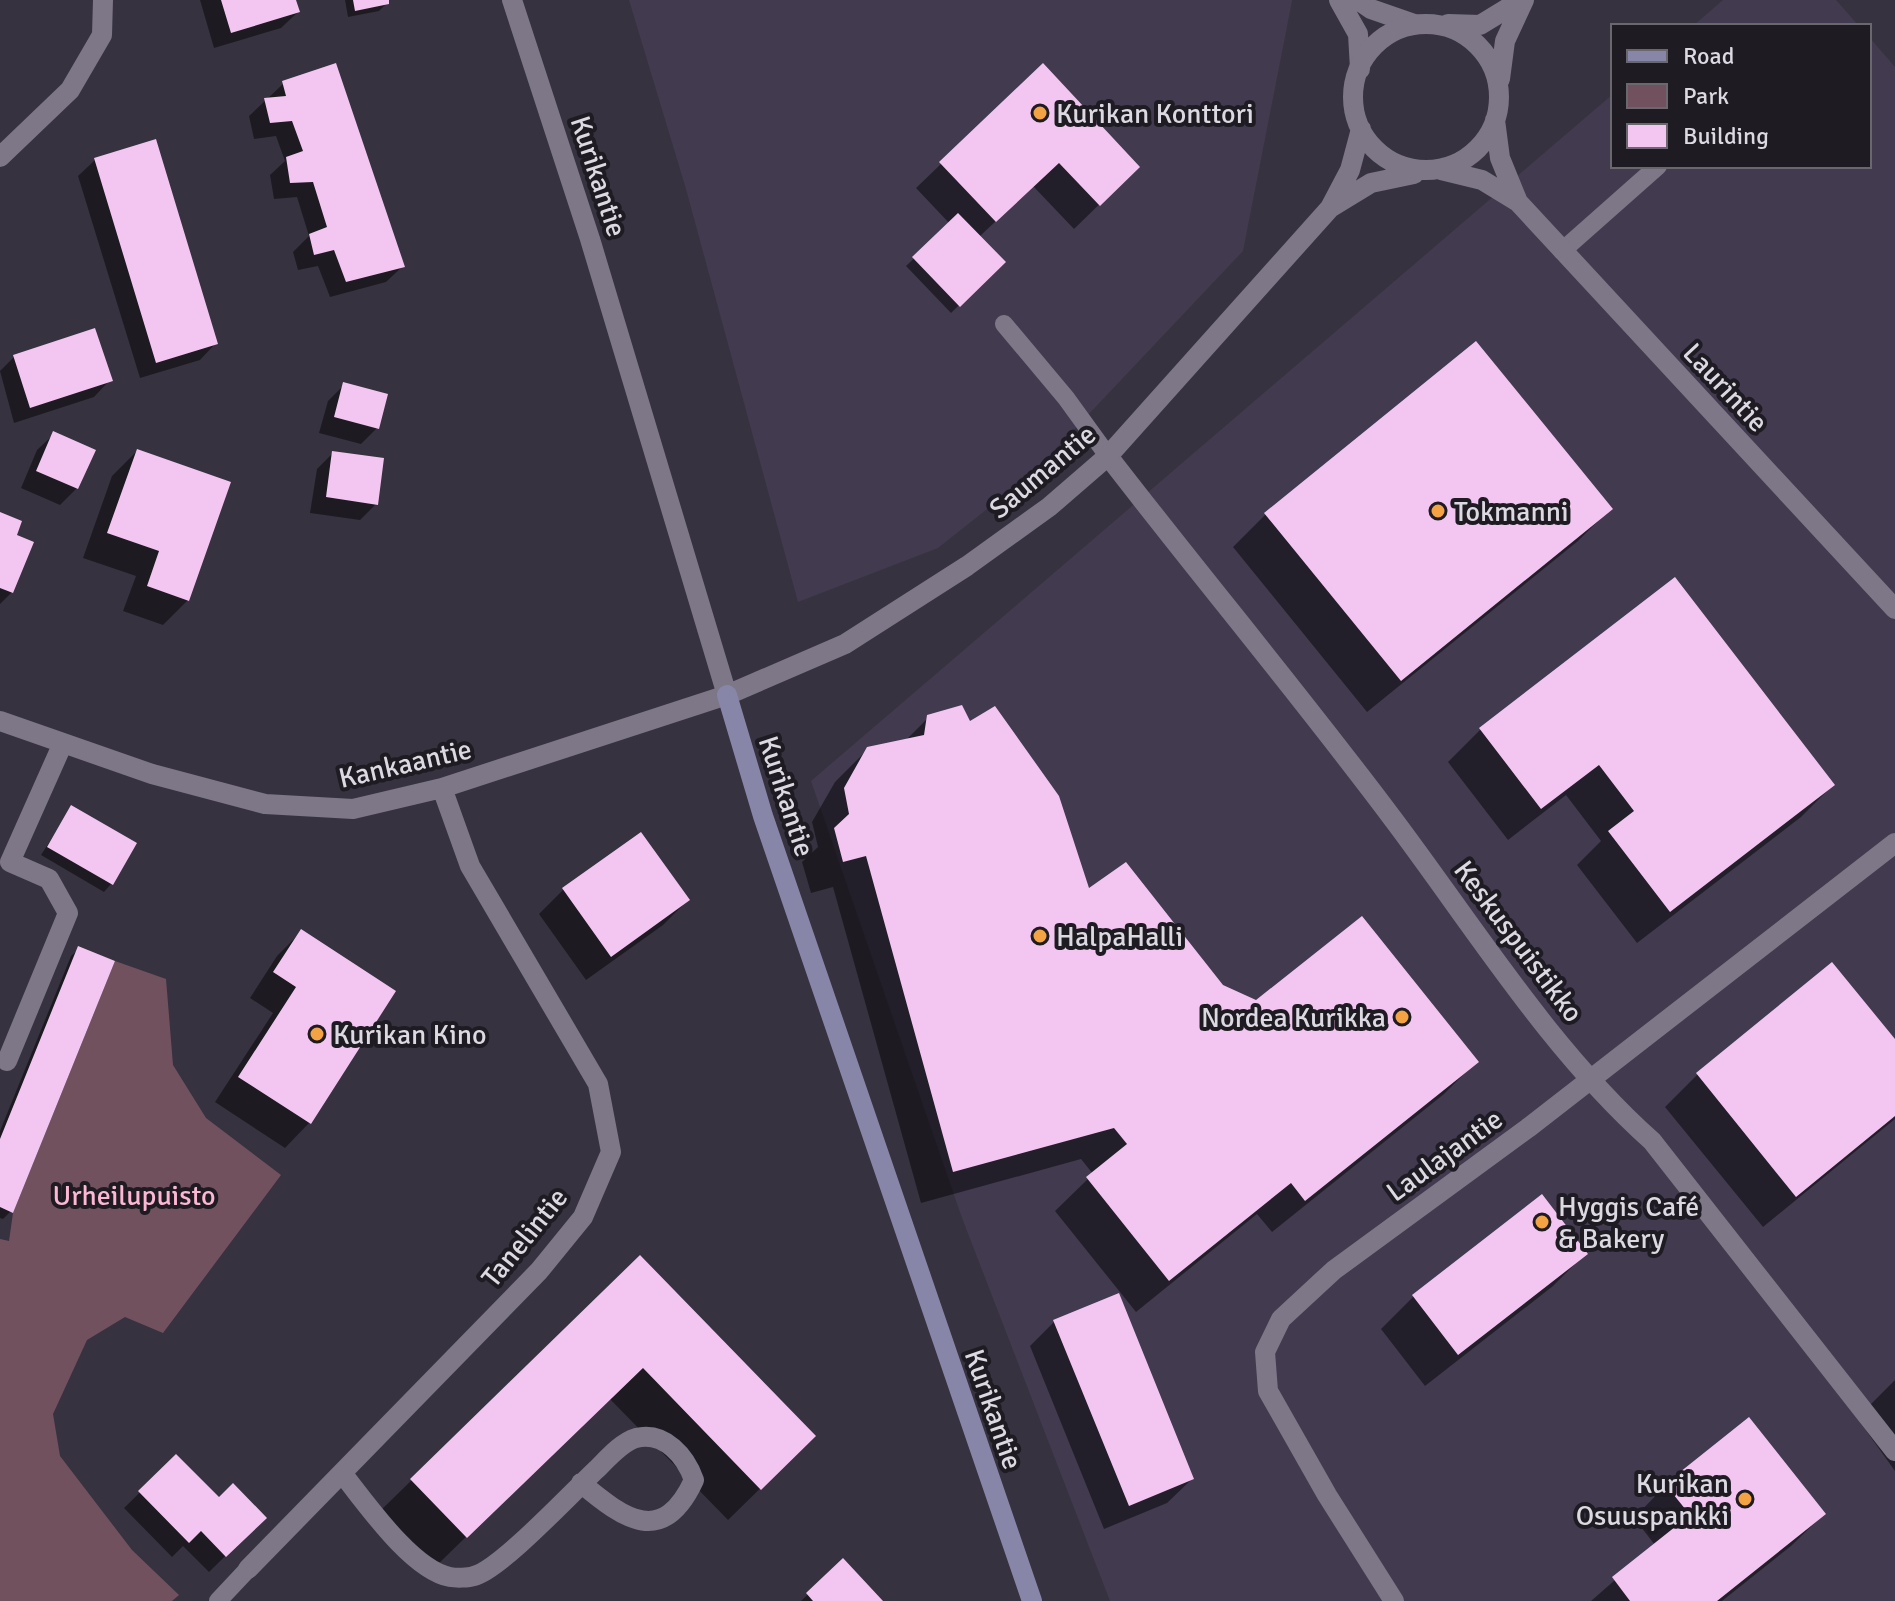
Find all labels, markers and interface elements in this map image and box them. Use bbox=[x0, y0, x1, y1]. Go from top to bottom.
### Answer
legend bbox=[1611, 24, 1871, 168]
text: Road bbox=[1683, 41, 1734, 71]
text: Park bbox=[1683, 81, 1729, 111]
place label: Kurikan Konttori bbox=[1056, 97, 1254, 131]
marker: Kurikan Konttori bbox=[1031, 104, 1049, 122]
street label: Kurikantie bbox=[563, 112, 634, 241]
text: Building bbox=[1683, 121, 1769, 151]
street label: Laurintie bbox=[1676, 336, 1775, 439]
street label: Saumantie bbox=[983, 417, 1103, 526]
place label: Tokmanni bbox=[1454, 495, 1569, 529]
marker: Tokmanni bbox=[1429, 502, 1447, 520]
street label: Kankaantie bbox=[335, 732, 475, 796]
street label: Kurikantie bbox=[751, 732, 822, 861]
street label: Keskuspuistikko bbox=[1446, 854, 1590, 1029]
place label: HalpaHalli bbox=[1056, 920, 1183, 954]
marker: HalpaHalli bbox=[1031, 927, 1049, 945]
place label: Nordea Kurikka bbox=[1201, 1001, 1386, 1035]
marker: Nordea Kurikka bbox=[1393, 1008, 1411, 1026]
place label: Kurikan Kino bbox=[333, 1018, 487, 1052]
marker: Kurikan Kino bbox=[308, 1025, 326, 1043]
street label: Laulajantie bbox=[1380, 1102, 1509, 1209]
park label: Urheilupuisto bbox=[52, 1179, 216, 1213]
street label: Tanelintie bbox=[475, 1181, 575, 1294]
place label: Hyggis Café & Bakery bbox=[1558, 1190, 1699, 1256]
marker: Hyggis Café & Bakery bbox=[1533, 1213, 1551, 1231]
street label: Kurikantie bbox=[957, 1345, 1029, 1474]
place label: Kurikan Osuuspankki bbox=[1576, 1467, 1729, 1533]
marker: Kurikan Osuuspankki bbox=[1736, 1490, 1754, 1508]

